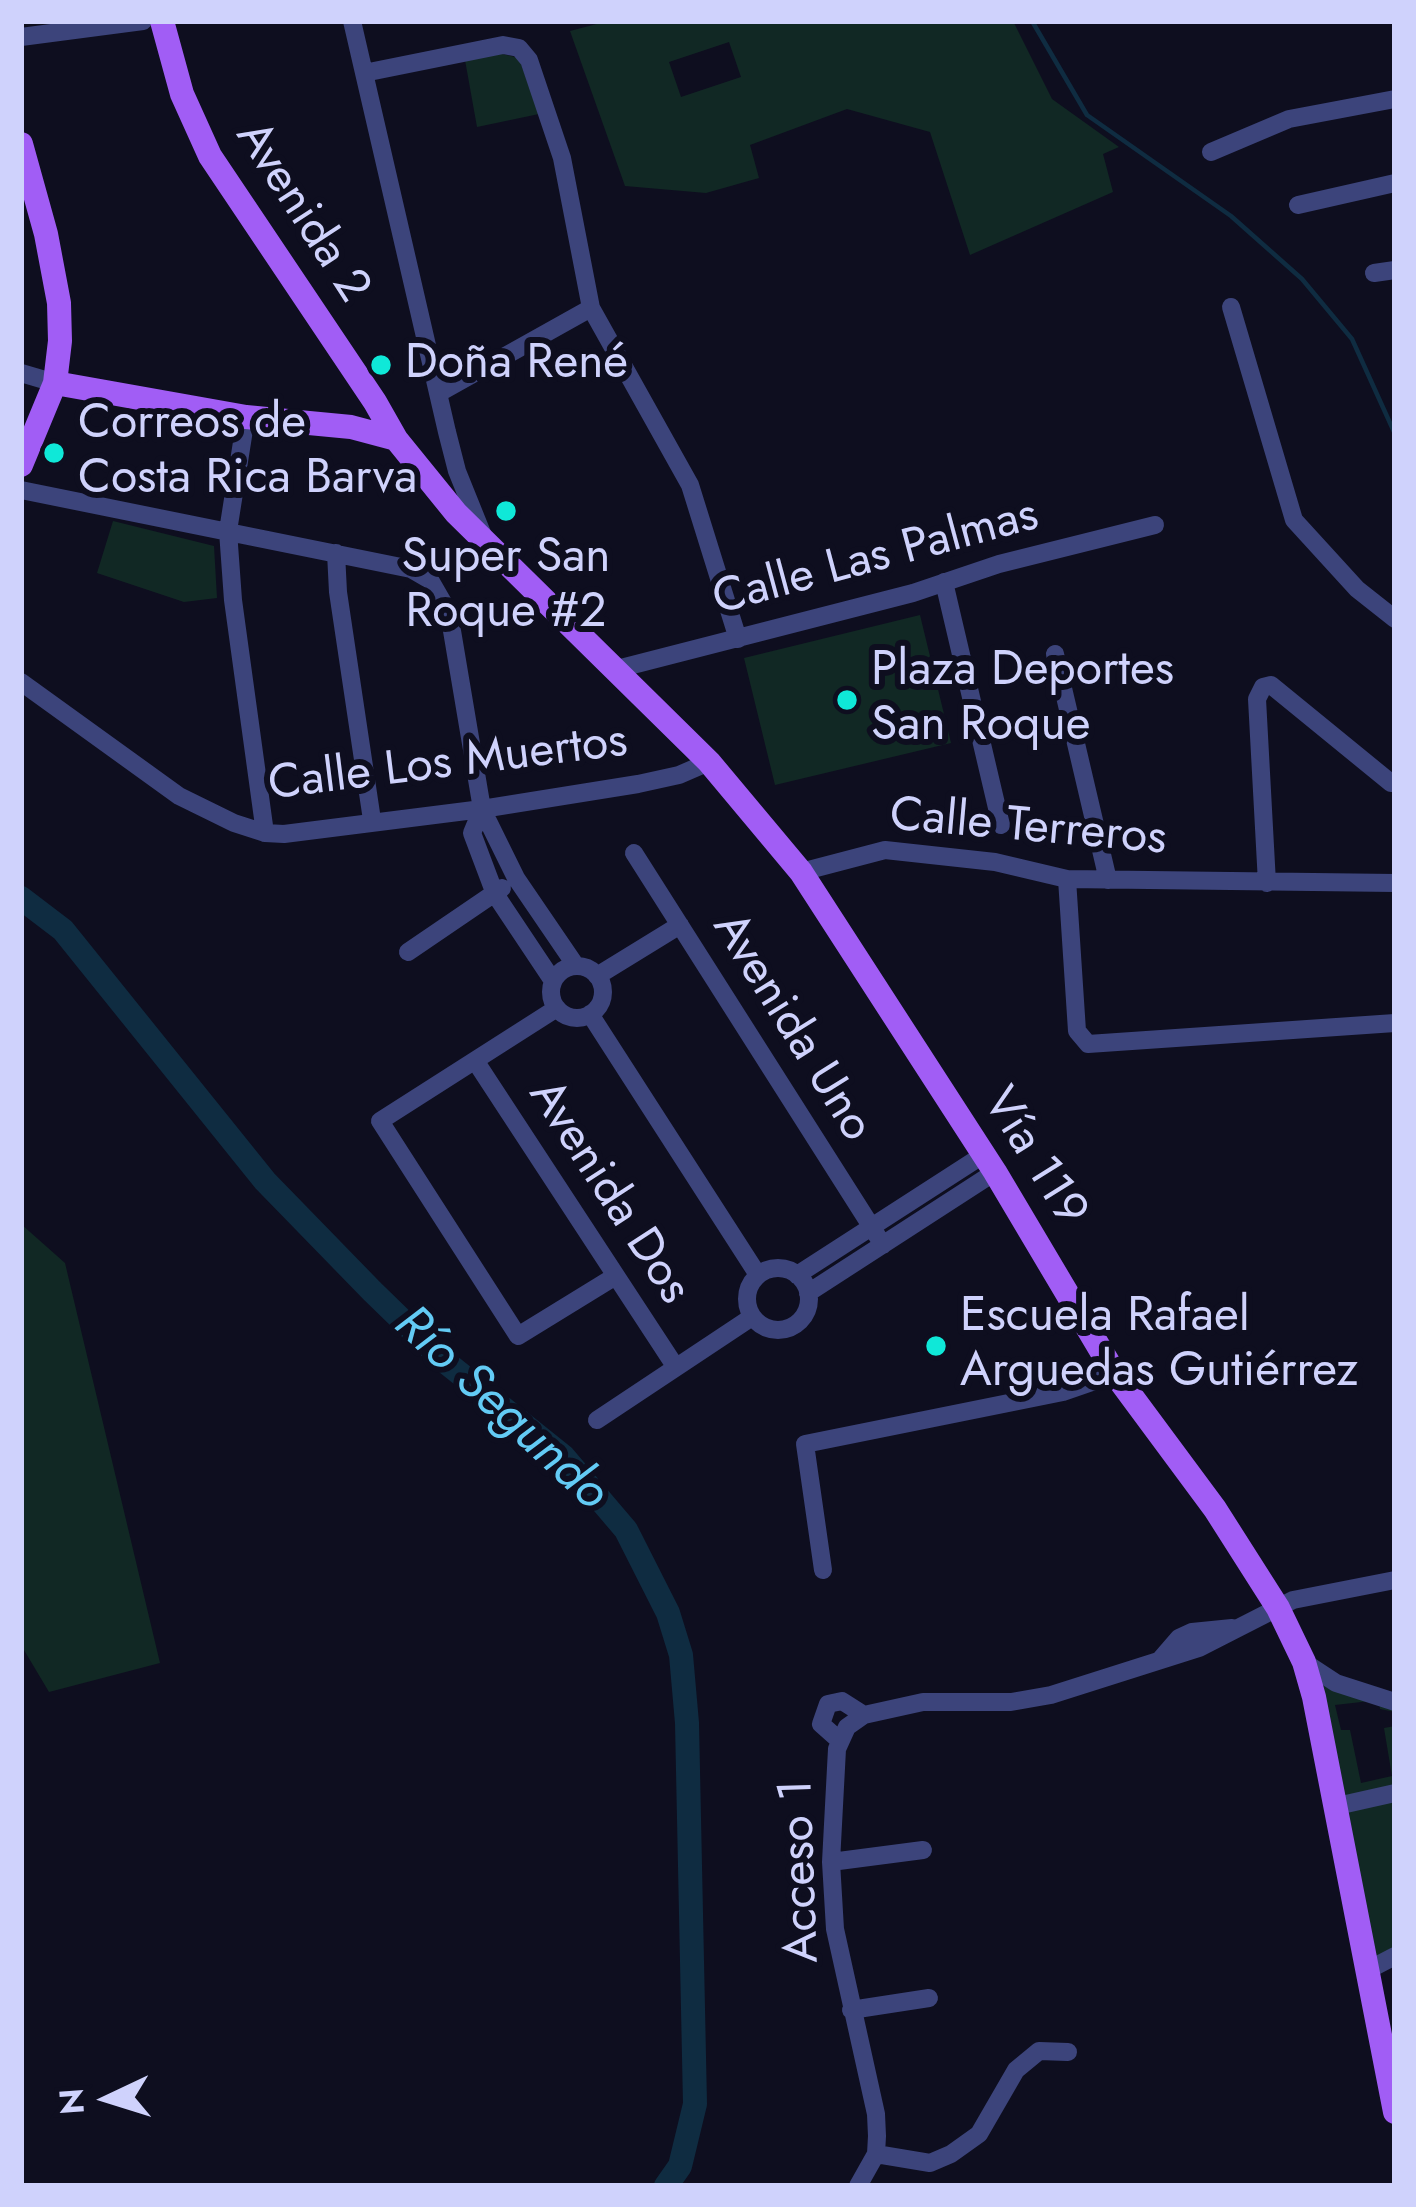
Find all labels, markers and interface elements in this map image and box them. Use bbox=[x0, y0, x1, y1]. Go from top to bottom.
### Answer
street label: Avenida 2 bbox=[221, 112, 381, 314]
place label: Doña René bbox=[405, 336, 628, 394]
marker: Doña René bbox=[368, 352, 394, 378]
place label: Correos de Costa Rica Barva bbox=[78, 396, 417, 509]
marker: Correos de Costa Rica Barva bbox=[41, 440, 67, 466]
street label: Calle Las Palmas bbox=[707, 488, 1045, 630]
marker: Super San Roque #2 bbox=[493, 498, 519, 524]
place label: Super San Roque #2 bbox=[401, 530, 611, 643]
place label: Plaza Deportes San Roque bbox=[871, 643, 1174, 756]
marker: Plaza Deportes San Roque bbox=[834, 687, 860, 713]
street label: Calle Los Muertos bbox=[265, 714, 631, 816]
street label: Calle Terreros bbox=[887, 788, 1169, 870]
street label: Avenida Uno bbox=[698, 903, 884, 1153]
street label: Avenida Dos bbox=[514, 1070, 702, 1316]
street label: Vía 119 bbox=[968, 1078, 1098, 1238]
place label: Escuela Rafael Arguedas Gutiérrez bbox=[960, 1289, 1358, 1402]
water label: Río Segundo bbox=[380, 1295, 620, 1525]
marker: Escuela Rafael Arguedas Gutiérrez bbox=[923, 1333, 949, 1359]
street label: Acceso 1 bbox=[770, 1778, 834, 1964]
north arrow bbox=[48, 2039, 168, 2159]
text: N bbox=[47, 2087, 96, 2116]

